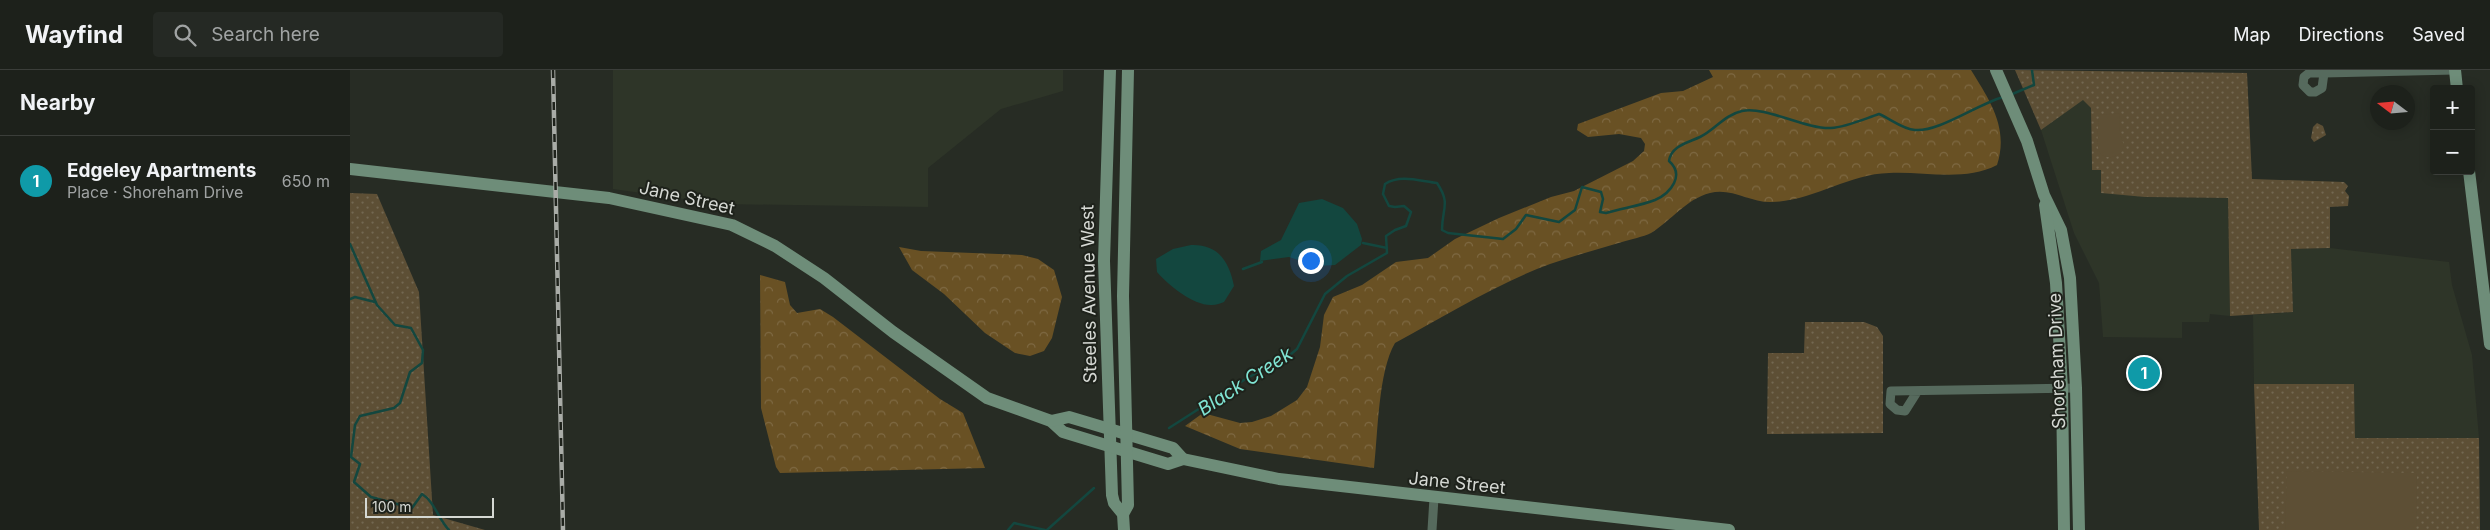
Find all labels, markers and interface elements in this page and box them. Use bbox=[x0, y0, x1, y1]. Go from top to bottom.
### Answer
search box bbox=[153, 12, 503, 57]
text: Wayfind bbox=[25, 20, 123, 49]
icon: search bbox=[171, 21, 199, 49]
text: Search here bbox=[211, 23, 320, 46]
text: Map bbox=[2233, 24, 2271, 45]
text: Directions bbox=[2299, 24, 2384, 45]
text: Saved bbox=[2412, 24, 2465, 45]
north arrow bbox=[2370, 85, 2415, 130]
map controls bbox=[2430, 85, 2475, 175]
button: + bbox=[2430, 85, 2475, 130]
text: Nearby bbox=[20, 90, 95, 115]
button: − bbox=[2430, 130, 2475, 175]
text: Edgeley Apartments bbox=[67, 159, 256, 182]
text: 1 bbox=[33, 171, 39, 191]
text: 650 m bbox=[282, 171, 330, 191]
street label: Jane Street bbox=[637, 176, 737, 219]
text: Place · Shoreham Drive bbox=[67, 182, 243, 202]
street label: Steeles Avenue West bbox=[1076, 204, 1101, 384]
your location bbox=[1298, 248, 1324, 274]
street label: Shoreham Drive bbox=[2044, 293, 2069, 429]
water label: Black Creek bbox=[1194, 342, 1297, 421]
pin: 1 bbox=[2128, 354, 2160, 392]
street label: Jane Street bbox=[1408, 467, 1507, 498]
scale bar bbox=[365, 495, 494, 518]
text: 100 m bbox=[372, 498, 412, 515]

